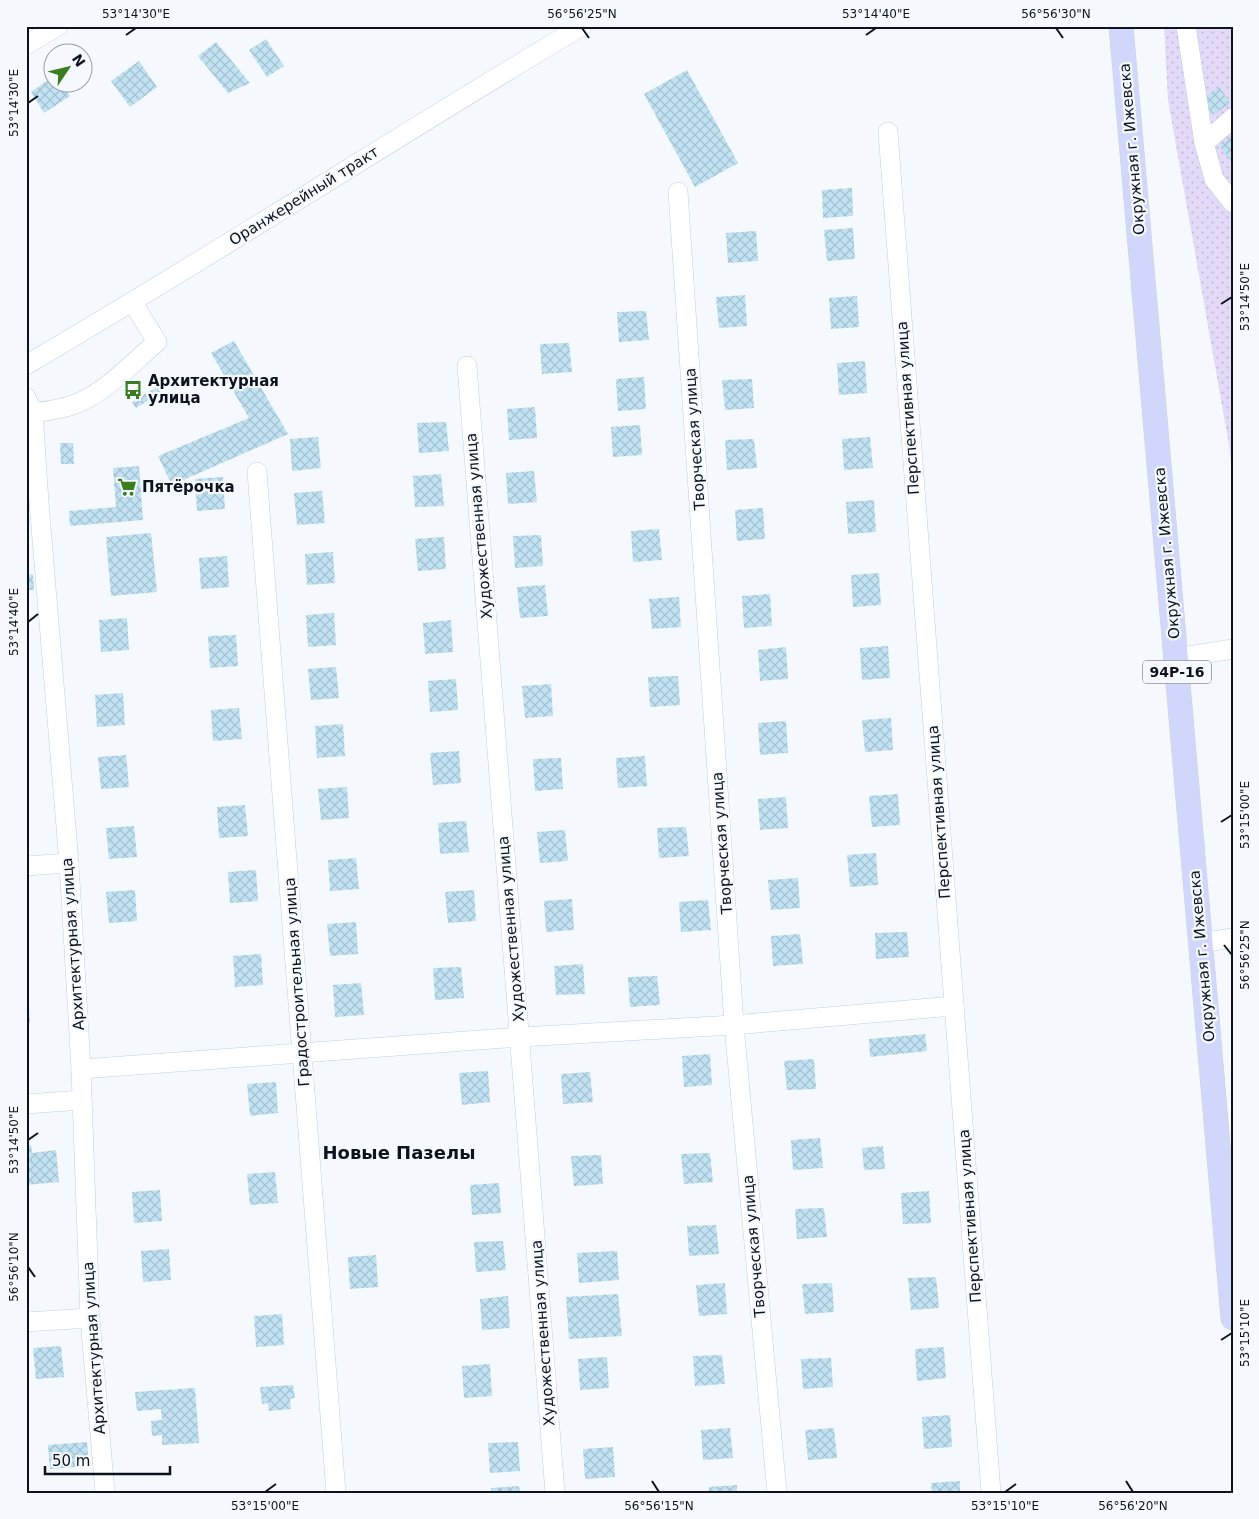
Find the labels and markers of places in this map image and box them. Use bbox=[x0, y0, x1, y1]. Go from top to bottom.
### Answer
place label: Архитектурная улица bbox=[148, 372, 279, 407]
bus stop icon: Архитектурная улица bbox=[122, 379, 144, 401]
supermarket icon: Пятёрочка bbox=[116, 476, 138, 498]
place label: Пятёрочка bbox=[142, 478, 235, 496]

